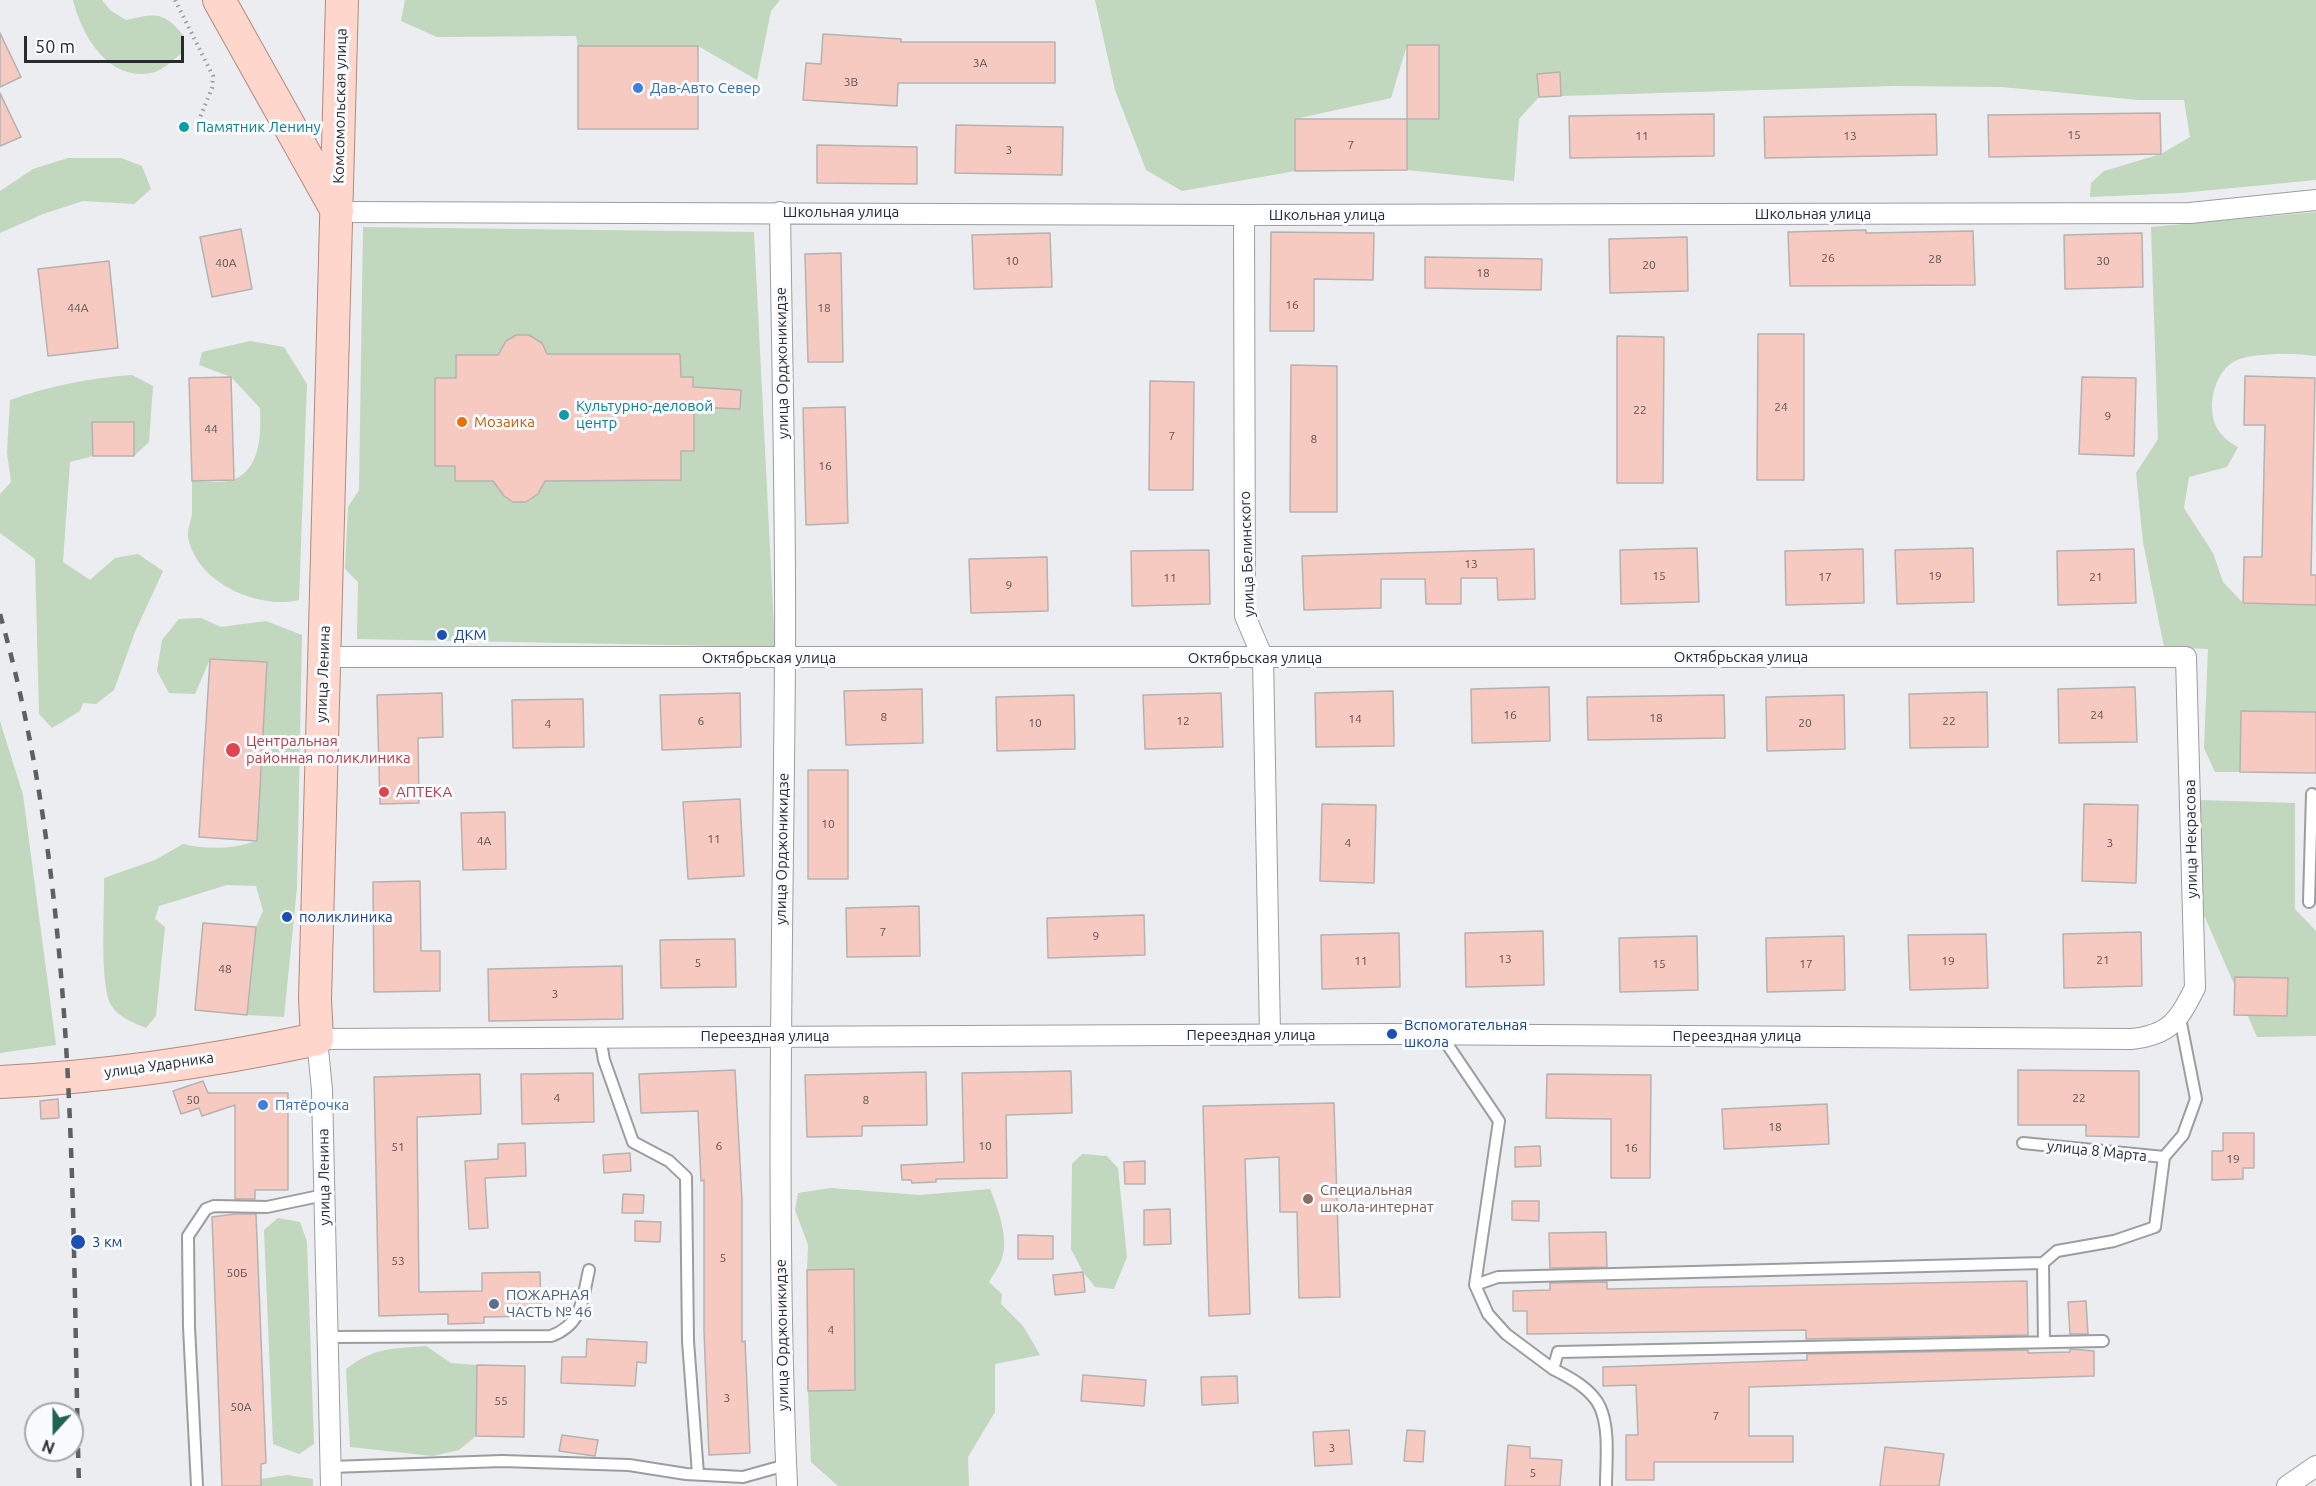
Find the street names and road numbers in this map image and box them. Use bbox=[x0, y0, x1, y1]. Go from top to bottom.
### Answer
street label: Комсомольская улица bbox=[330, 28, 350, 184]
street label: Школьная улица bbox=[783, 203, 899, 221]
street label: Школьная улица bbox=[1755, 205, 1871, 223]
street label: Школьная улица bbox=[1269, 206, 1385, 224]
street label: улица Орджоникидзе bbox=[772, 287, 792, 439]
street label: улица Белинского bbox=[1236, 491, 1258, 617]
street label: улица Ленина bbox=[312, 625, 334, 723]
street label: Октябрьская улица bbox=[1674, 648, 1808, 666]
street label: Октябрьская улица bbox=[702, 649, 836, 667]
street label: Октябрьская улица bbox=[1188, 649, 1322, 667]
street label: улица Орджоникидзе bbox=[772, 773, 792, 925]
street label: улица Некрасова bbox=[2181, 779, 2201, 899]
street label: Переездная улица bbox=[1187, 1026, 1315, 1044]
street label: Переездная улица bbox=[701, 1027, 829, 1045]
street label: Переездная улица bbox=[1673, 1027, 1801, 1045]
street label: улица Ударника bbox=[103, 1048, 215, 1082]
street label: улица Ленина bbox=[314, 1128, 334, 1226]
street label: улица 8 Марта bbox=[2046, 1137, 2148, 1165]
street label: улица Орджоникидзе bbox=[772, 1259, 792, 1411]

